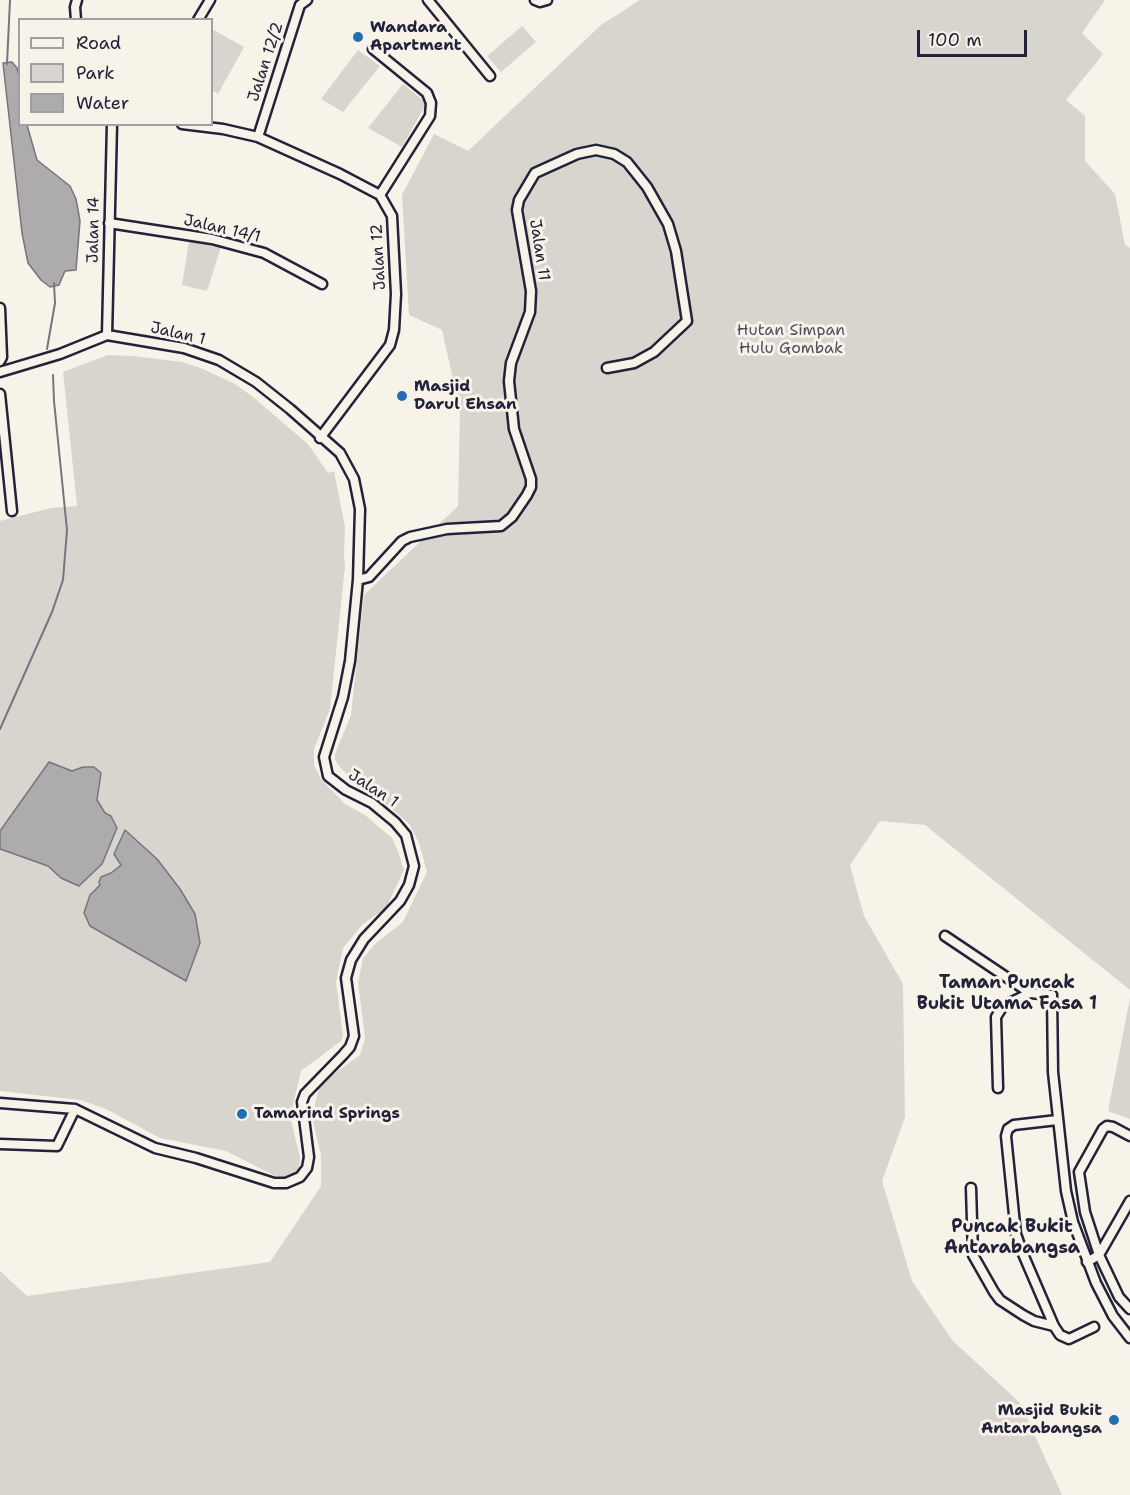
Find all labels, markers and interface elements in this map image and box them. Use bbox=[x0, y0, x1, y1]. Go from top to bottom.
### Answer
legend bbox=[18, 18, 213, 126]
place label: Wandara Apartment bbox=[370, 18, 462, 56]
scale bar bbox=[920, 18, 1030, 56]
street label: Jalan 12/2 bbox=[244, 20, 288, 104]
text: 100 m bbox=[928, 28, 982, 52]
marker: Wandara Apartment bbox=[351, 30, 365, 44]
text: Road bbox=[76, 31, 121, 55]
text: Park bbox=[76, 61, 115, 85]
text: Water bbox=[76, 91, 129, 115]
street label: Jalan 14 bbox=[84, 197, 104, 263]
street label: Jalan 14/1 bbox=[182, 211, 262, 247]
street label: Jalan 11 bbox=[525, 218, 553, 282]
street label: Jalan 12 bbox=[368, 223, 390, 291]
street label: Jalan 1 bbox=[149, 318, 207, 350]
park label: Hutan Simpan Hulu Gombak bbox=[737, 321, 845, 359]
place label: Masjid Darul Ehsan bbox=[414, 377, 517, 415]
marker: Masjid Darul Ehsan bbox=[395, 389, 409, 403]
street label: Jalan 1 bbox=[344, 766, 402, 812]
district label: Taman Puncak Bukit Utama Fasa 1 bbox=[917, 972, 1097, 1014]
place label: Tamarind Springs bbox=[254, 1104, 400, 1124]
marker: Tamarind Springs bbox=[235, 1107, 249, 1121]
district label: Puncak Bukit Antarabangsa bbox=[944, 1216, 1080, 1258]
place label: Masjid Bukit Antarabangsa bbox=[981, 1401, 1102, 1439]
marker: Masjid Bukit Antarabangsa bbox=[1107, 1413, 1121, 1427]

